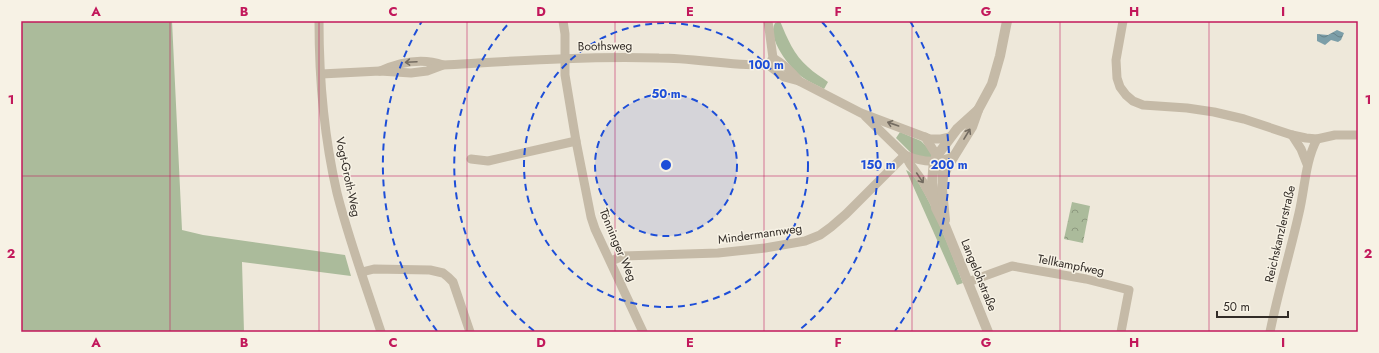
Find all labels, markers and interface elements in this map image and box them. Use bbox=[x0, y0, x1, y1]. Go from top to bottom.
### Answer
text: A bbox=[90, 2, 101, 21]
text: B bbox=[240, 2, 249, 21]
text: C bbox=[388, 2, 398, 21]
text: D bbox=[536, 2, 546, 21]
text: E bbox=[686, 2, 694, 21]
text: F bbox=[834, 2, 842, 21]
text: G bbox=[981, 2, 992, 21]
text: H bbox=[1129, 2, 1139, 21]
text: I bbox=[1281, 2, 1285, 21]
street label: Boothsweg bbox=[577, 37, 633, 55]
text: 100 m bbox=[748, 56, 784, 74]
one-way arrow bbox=[405, 58, 418, 65]
text: 50 m bbox=[651, 85, 681, 103]
text: 1 bbox=[8, 90, 14, 109]
text: 1 bbox=[1365, 90, 1371, 109]
one-way arrow bbox=[887, 120, 900, 127]
one-way arrow bbox=[964, 128, 972, 140]
street label: Vogt-Groth-Weg bbox=[331, 135, 365, 219]
text: 150 m bbox=[860, 156, 896, 174]
text: 200 m bbox=[930, 156, 968, 174]
centre of rings bbox=[659, 158, 673, 172]
one-way arrow bbox=[916, 173, 924, 184]
street label: Reichskanzlerstraße bbox=[1260, 184, 1300, 284]
street label: Tönninger Weg bbox=[595, 206, 641, 284]
street label: Mindermannweg bbox=[717, 219, 803, 249]
street label: Langelohstraße bbox=[956, 236, 1002, 314]
text: 2 bbox=[7, 244, 15, 263]
text: 2 bbox=[1364, 244, 1372, 263]
street label: Tellkampfweg bbox=[1036, 250, 1106, 280]
scale bar bbox=[1217, 293, 1288, 319]
text: 50 m bbox=[1223, 298, 1250, 316]
text: A bbox=[90, 333, 101, 352]
text: B bbox=[240, 333, 249, 352]
text: C bbox=[388, 333, 398, 352]
text: D bbox=[536, 333, 546, 352]
text: E bbox=[686, 333, 694, 352]
text: F bbox=[834, 333, 842, 352]
text: G bbox=[981, 333, 992, 352]
text: H bbox=[1129, 333, 1139, 352]
text: I bbox=[1281, 333, 1285, 352]

